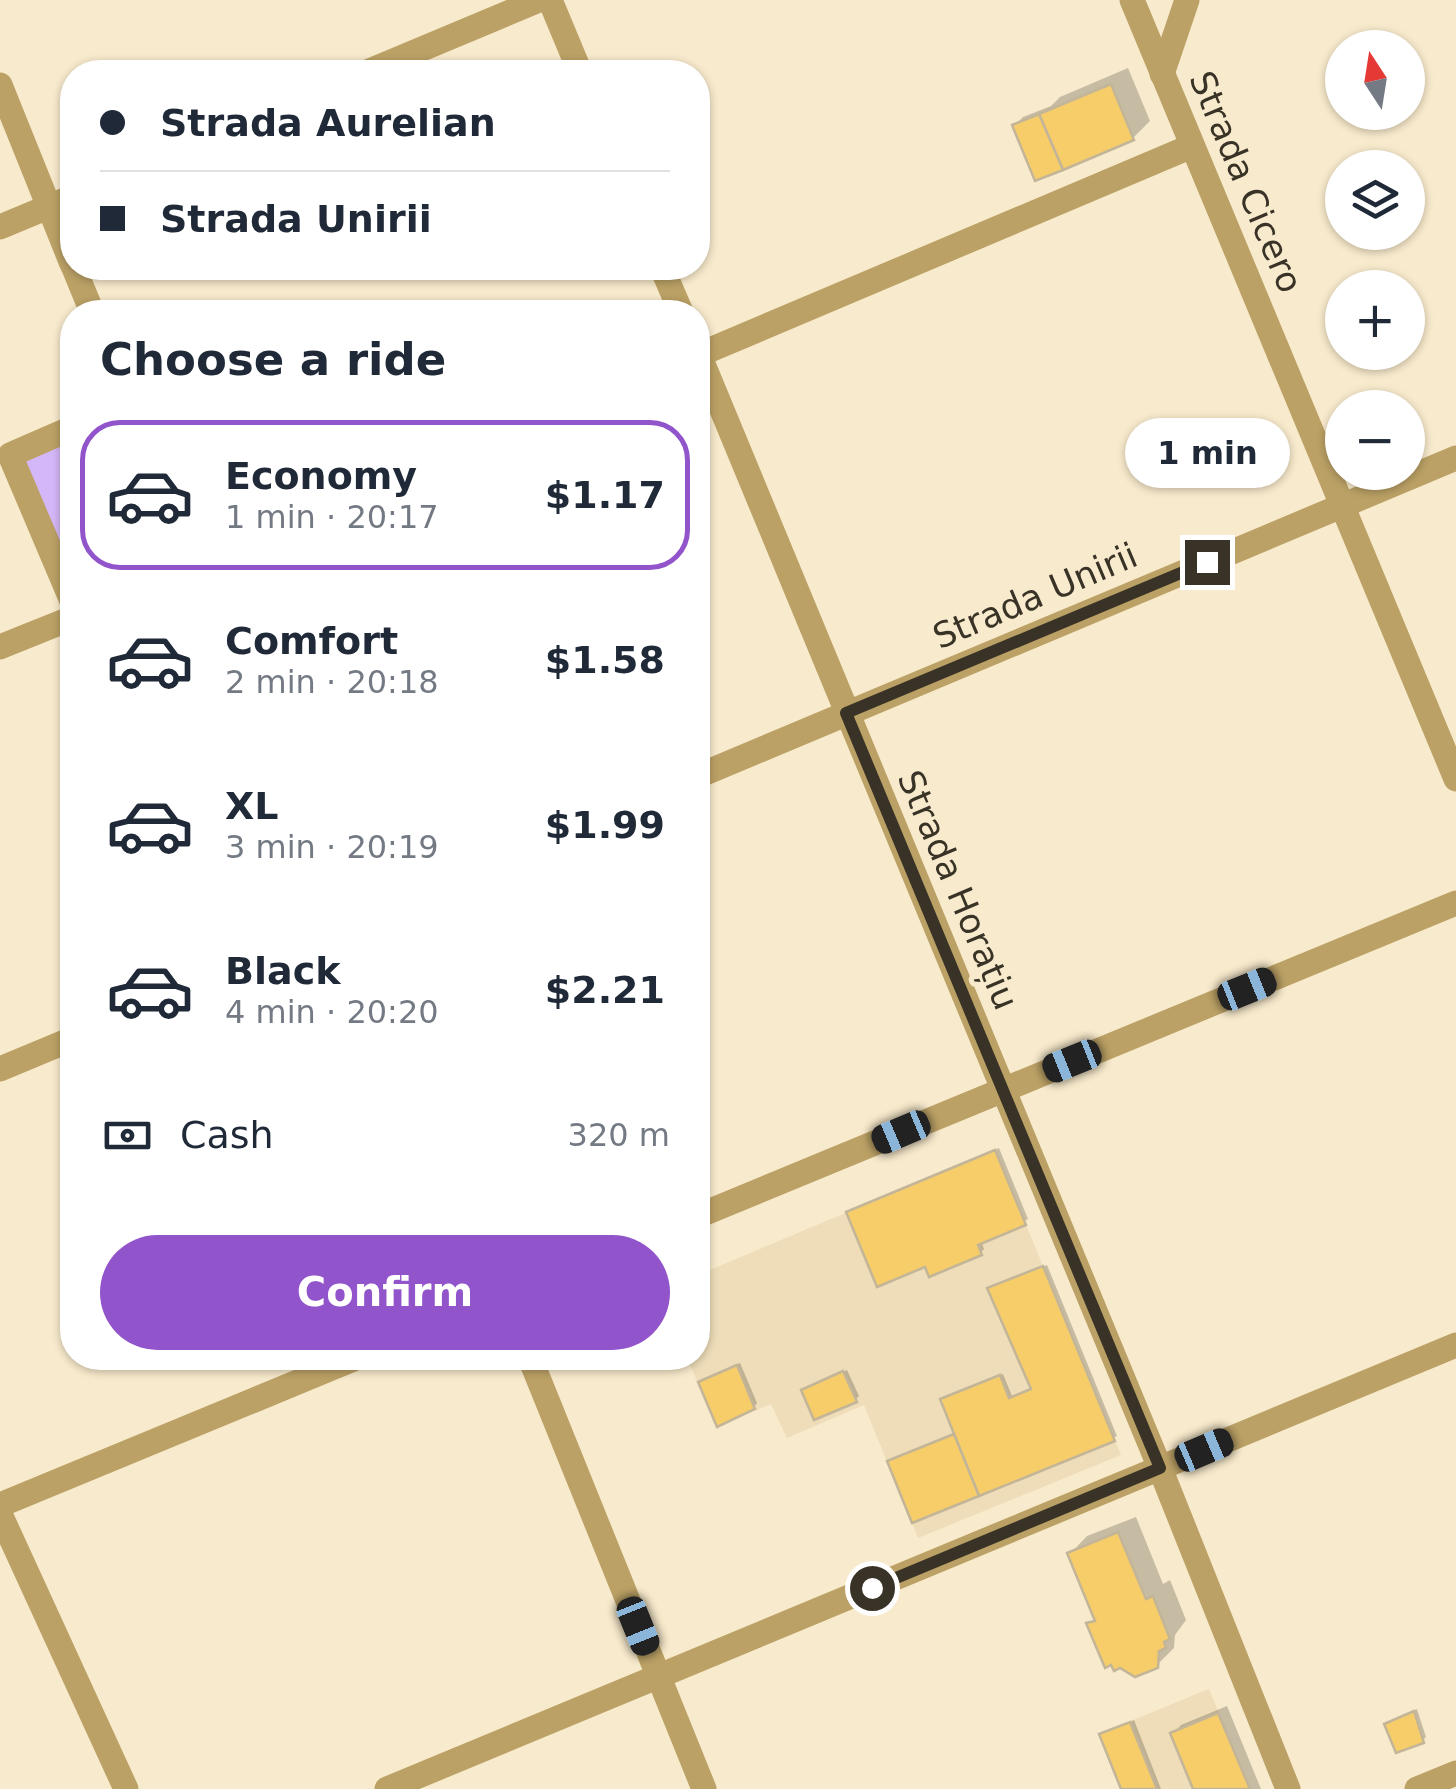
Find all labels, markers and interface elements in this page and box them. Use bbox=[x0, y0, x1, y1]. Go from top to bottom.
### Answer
north arrow bbox=[1325, 30, 1425, 130]
map controls bbox=[1325, 30, 1425, 490]
street label: Strada Cicero bbox=[1181, 65, 1311, 299]
text: Strada Aurelian bbox=[160, 101, 496, 145]
button: layers bbox=[1325, 150, 1425, 250]
text: Strada Unirii bbox=[160, 197, 432, 241]
button: + bbox=[1325, 270, 1425, 370]
text: Choose a ride bbox=[100, 333, 446, 386]
button: − bbox=[1325, 390, 1425, 490]
callout: 1 min bbox=[1124, 417, 1290, 487]
text: 1 min bbox=[1157, 434, 1258, 472]
icon: car bbox=[105, 450, 195, 540]
text: Economy bbox=[225, 454, 417, 498]
text: $1.17 bbox=[545, 473, 665, 517]
text: 1 min · 20:17 bbox=[225, 498, 439, 536]
street label: Strada Unirii bbox=[927, 535, 1143, 657]
route end bbox=[1185, 540, 1230, 585]
icon: car bbox=[105, 615, 195, 705]
text: Comfort bbox=[225, 619, 398, 663]
text: $1.58 bbox=[545, 638, 665, 682]
text: 2 min · 20:18 bbox=[225, 663, 439, 701]
street label: Strada Horațiu bbox=[889, 764, 1026, 1016]
icon: car bbox=[105, 780, 195, 870]
text: XL bbox=[225, 784, 279, 828]
text: $1.99 bbox=[545, 803, 665, 847]
text: 3 min · 20:19 bbox=[225, 828, 439, 866]
icon: car bbox=[105, 945, 195, 1035]
text: Black bbox=[225, 949, 340, 993]
car bbox=[1214, 964, 1280, 1014]
text: $2.21 bbox=[545, 968, 665, 1012]
text: 4 min · 20:20 bbox=[225, 993, 439, 1031]
car bbox=[1039, 1036, 1105, 1086]
car bbox=[868, 1106, 934, 1158]
icon: cash bbox=[100, 1108, 155, 1163]
text: Cash bbox=[180, 1113, 274, 1157]
text: 320 m bbox=[568, 1116, 670, 1154]
button: Confirm bbox=[100, 1235, 670, 1350]
car bbox=[1171, 1424, 1237, 1476]
route start bbox=[850, 1566, 895, 1611]
car bbox=[613, 1593, 663, 1659]

